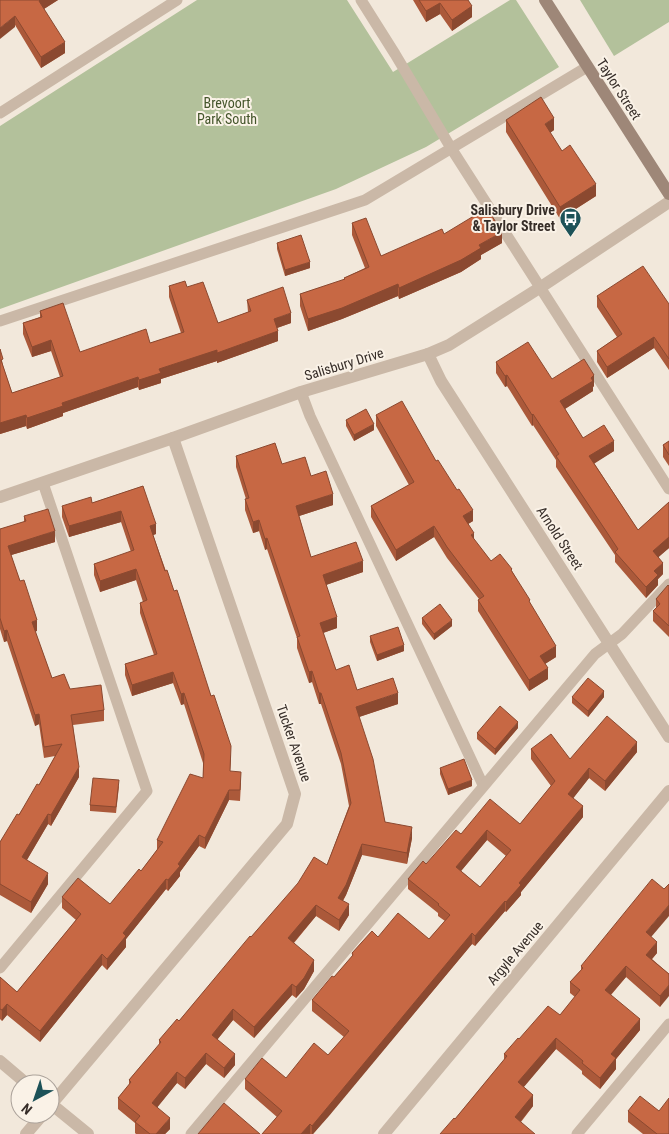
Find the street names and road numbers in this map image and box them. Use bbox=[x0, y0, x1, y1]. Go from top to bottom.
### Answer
street label: Taylor Street bbox=[593, 56, 645, 122]
street label: Salisbury Drive bbox=[303, 344, 386, 384]
street label: Arnold Street bbox=[534, 503, 586, 573]
street label: Tucker Avenue bbox=[273, 702, 315, 784]
street label: Argyle Avenue bbox=[484, 918, 547, 988]

